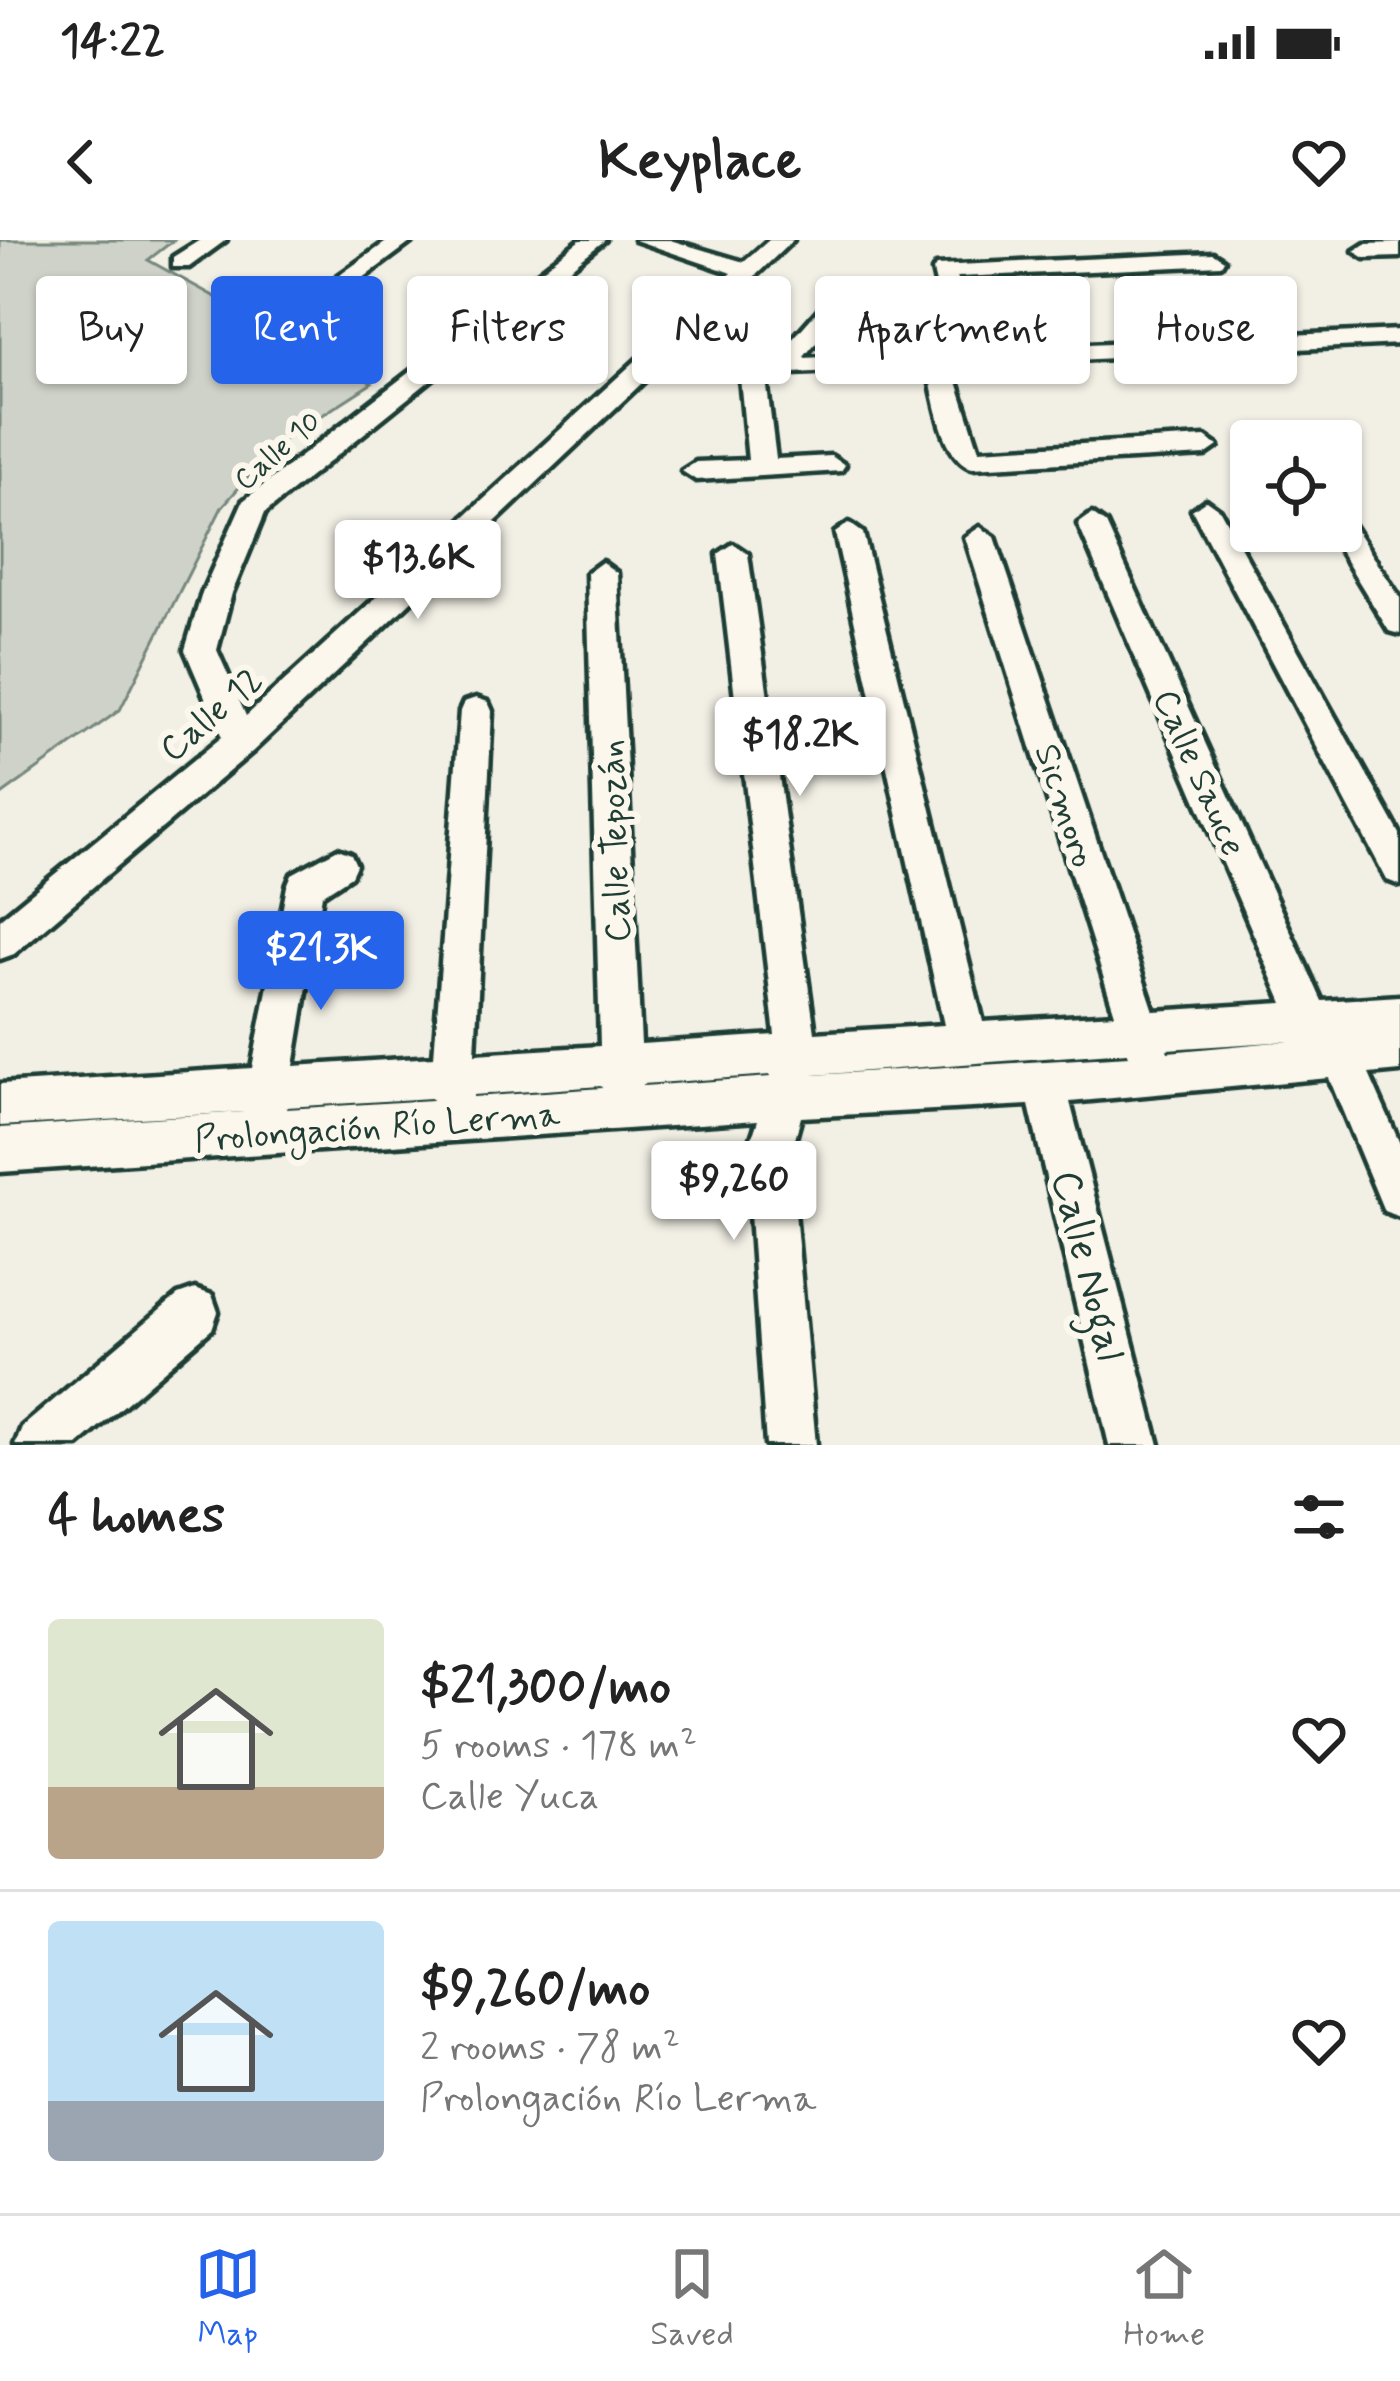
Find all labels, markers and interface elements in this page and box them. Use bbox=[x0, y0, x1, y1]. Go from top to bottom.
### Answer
text: 14:22 bbox=[60, 13, 165, 72]
text: Keyplace bbox=[599, 127, 801, 198]
icon: back bbox=[48, 129, 114, 195]
icon: heart bbox=[1286, 129, 1352, 195]
chip: Buy bbox=[36, 276, 187, 384]
chip: Rent bbox=[211, 276, 383, 384]
chip: Filters bbox=[407, 276, 608, 384]
chip: New bbox=[632, 276, 791, 384]
chip: Apartment bbox=[815, 276, 1090, 384]
chip: House bbox=[1114, 276, 1297, 384]
street label: Calle 10 bbox=[226, 403, 330, 500]
map controls bbox=[1230, 420, 1362, 552]
button: locate bbox=[1230, 420, 1362, 552]
pin: $13.6K bbox=[320, 520, 516, 622]
text: $13.6K bbox=[362, 533, 474, 584]
street label: Calle 12 bbox=[151, 658, 274, 773]
street label: Calle Sauce bbox=[1140, 683, 1255, 864]
pin: $18.2K bbox=[702, 697, 898, 799]
text: $18.2K bbox=[742, 710, 858, 761]
street label: Sicmoro bbox=[1022, 738, 1106, 874]
street label: Calle Tepozán bbox=[589, 739, 644, 943]
pin: $21.3K bbox=[223, 911, 419, 1013]
text: $21.3K bbox=[265, 924, 377, 975]
street label: Prolongación Río Lerma bbox=[193, 1092, 562, 1167]
pin: $9,260 bbox=[636, 1141, 832, 1243]
text: $9,260 bbox=[678, 1154, 790, 1205]
street label: Calle Nogal bbox=[1033, 1165, 1137, 1368]
text: 4 homes bbox=[48, 1484, 225, 1550]
icon: filters bbox=[1286, 1484, 1352, 1550]
text: $21,300/mo bbox=[420, 1655, 671, 1721]
icon: home bbox=[144, 1667, 288, 1811]
icon: heart bbox=[1286, 1706, 1352, 1772]
text: 5 rooms · 178 m² bbox=[420, 1721, 697, 1772]
text: Calle Yuca bbox=[420, 1772, 599, 1823]
text: $9,260/mo bbox=[420, 1957, 650, 2023]
icon: home bbox=[144, 1969, 288, 2113]
icon: heart bbox=[1286, 2008, 1352, 2074]
text: 2 rooms · 78 m² bbox=[420, 2023, 680, 2074]
text: Prolongación Río Lerma bbox=[420, 2074, 816, 2125]
tab: Map bbox=[195, 2241, 261, 2357]
tab: Saved bbox=[650, 2241, 734, 2357]
tab: Home bbox=[1123, 2241, 1205, 2357]

